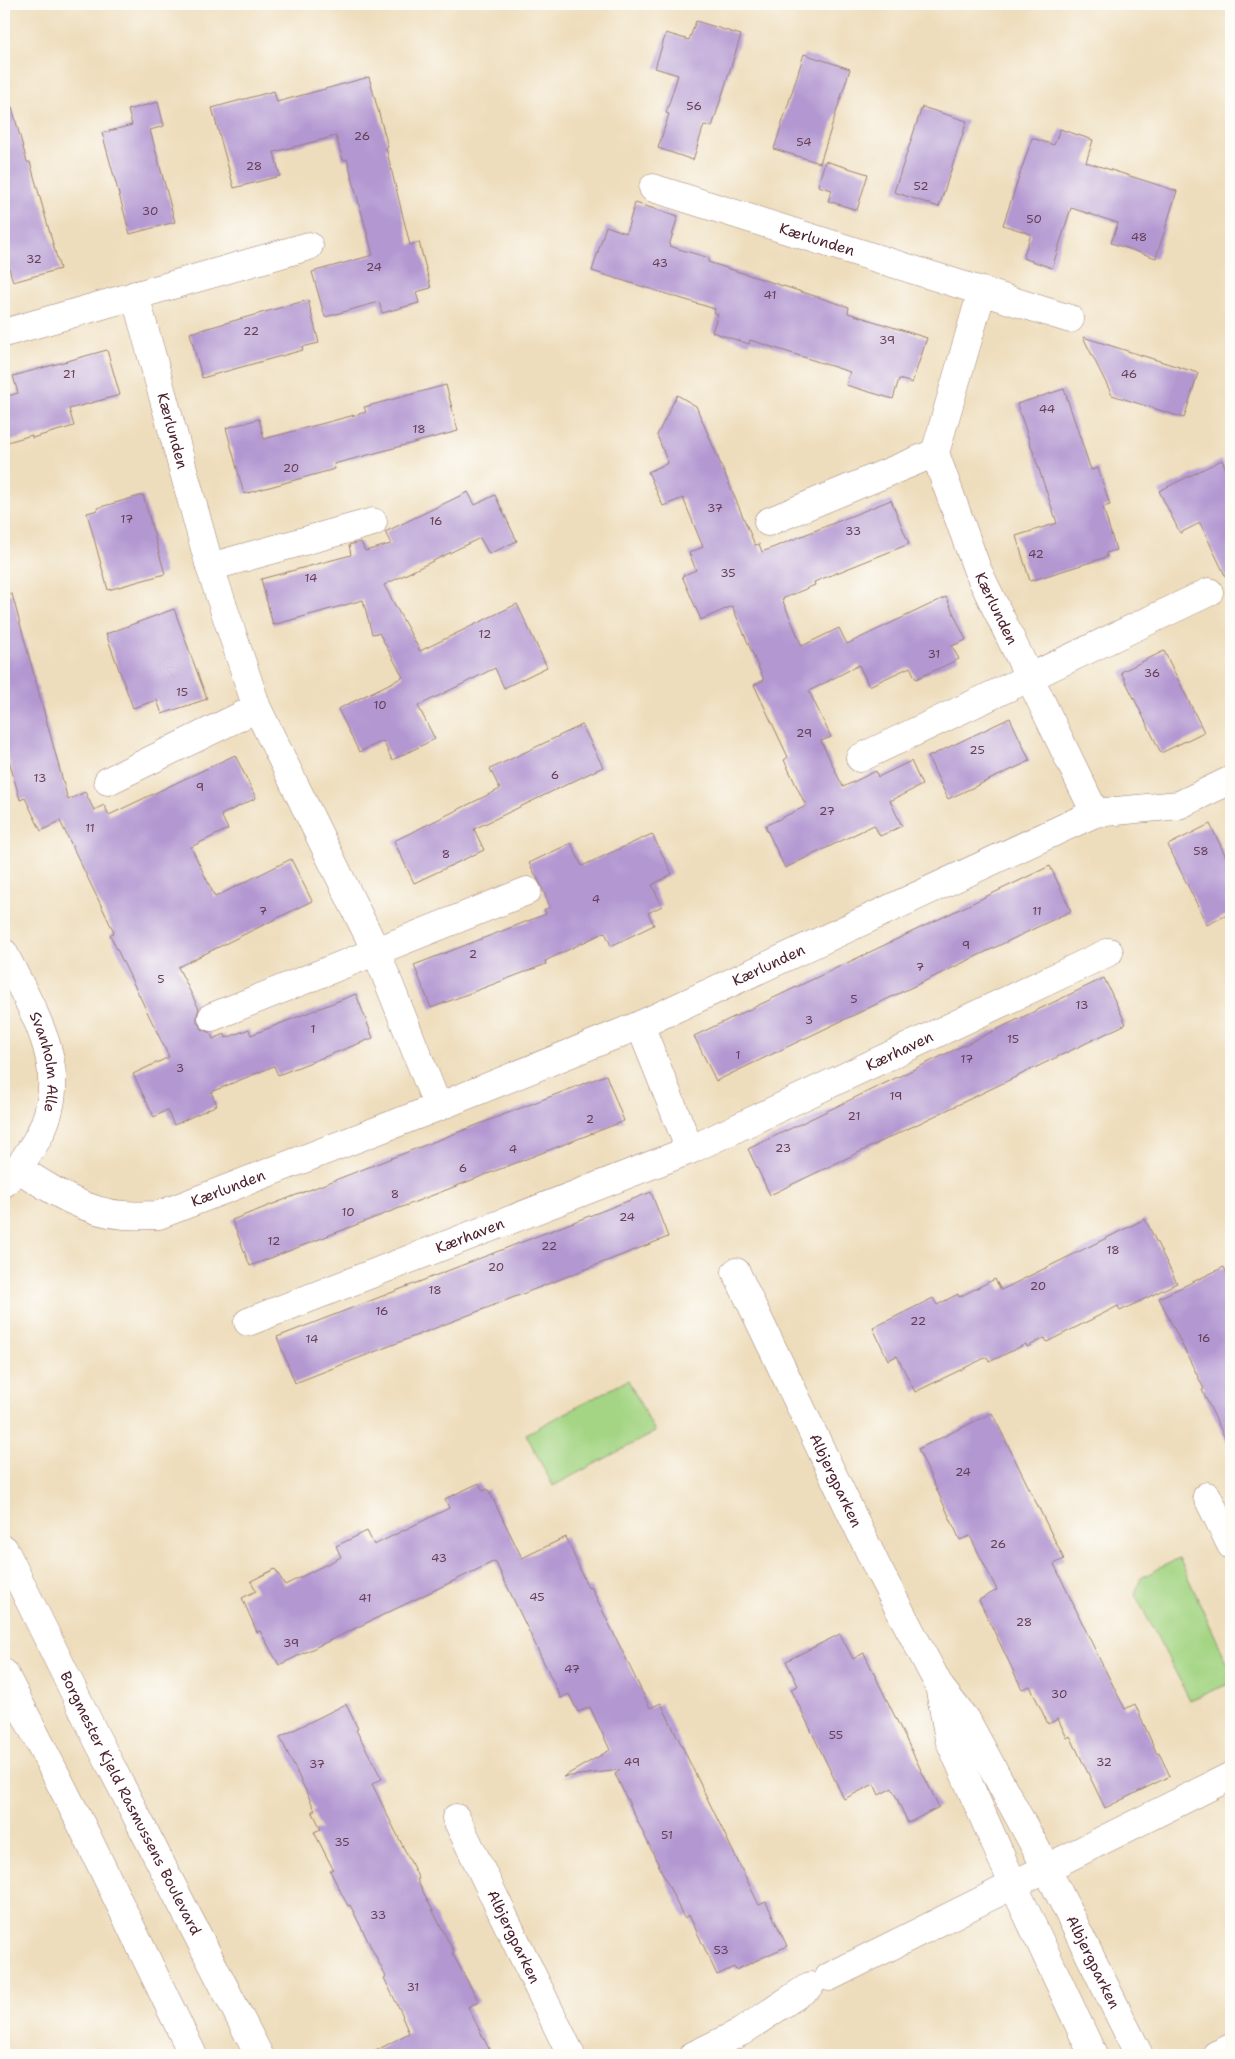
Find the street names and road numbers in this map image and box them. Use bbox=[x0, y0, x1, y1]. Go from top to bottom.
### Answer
street label: Kærlunden bbox=[777, 218, 857, 261]
street label: Kærlunden bbox=[152, 391, 192, 471]
street label: Kærlunden bbox=[970, 569, 1022, 648]
street label: Kærlunden bbox=[729, 940, 808, 991]
street label: Svanholm Alle bbox=[25, 1009, 63, 1114]
street label: Kærhaven bbox=[863, 1027, 936, 1075]
street label: Kærlunden bbox=[188, 1165, 268, 1212]
street label: Kærhaven bbox=[432, 1213, 507, 1258]
street label: Albjergparken bbox=[805, 1430, 867, 1531]
street label: Borgmester Kjeld Rasmussens Boulevard bbox=[55, 1668, 206, 1939]
street label: Albjergparken bbox=[482, 1887, 545, 1987]
street label: Albjergparken bbox=[1062, 1912, 1125, 2012]

